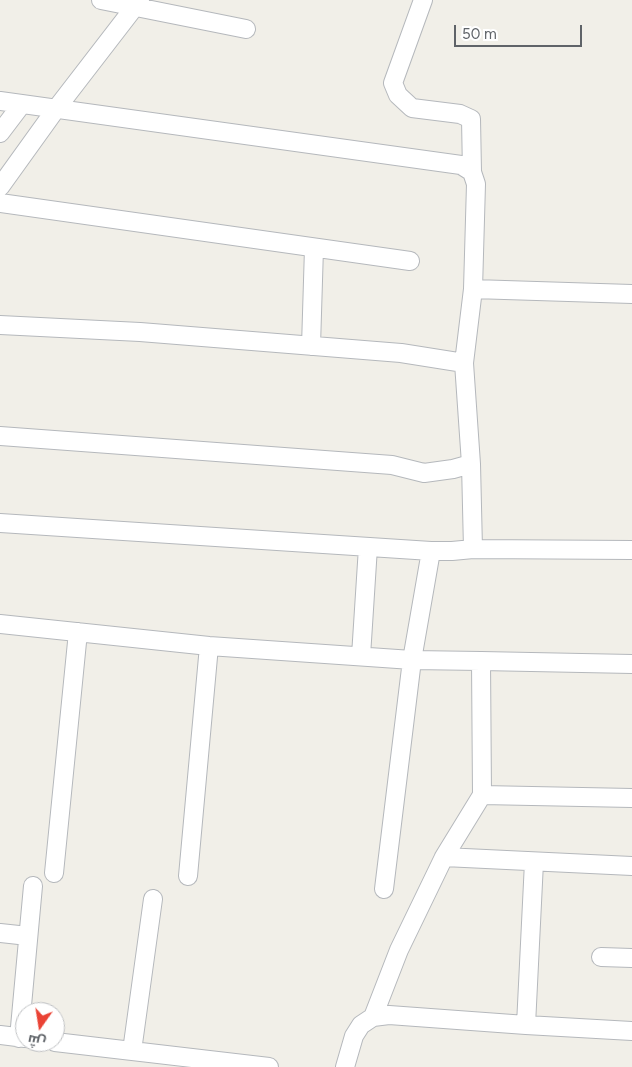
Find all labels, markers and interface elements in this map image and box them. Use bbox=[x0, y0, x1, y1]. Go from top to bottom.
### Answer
scale bar bbox=[457, 15, 584, 47]
text: 50 m bbox=[462, 25, 497, 43]
north arrow bbox=[15, 1002, 65, 1052]
text: ش bbox=[26, 1031, 47, 1051]

